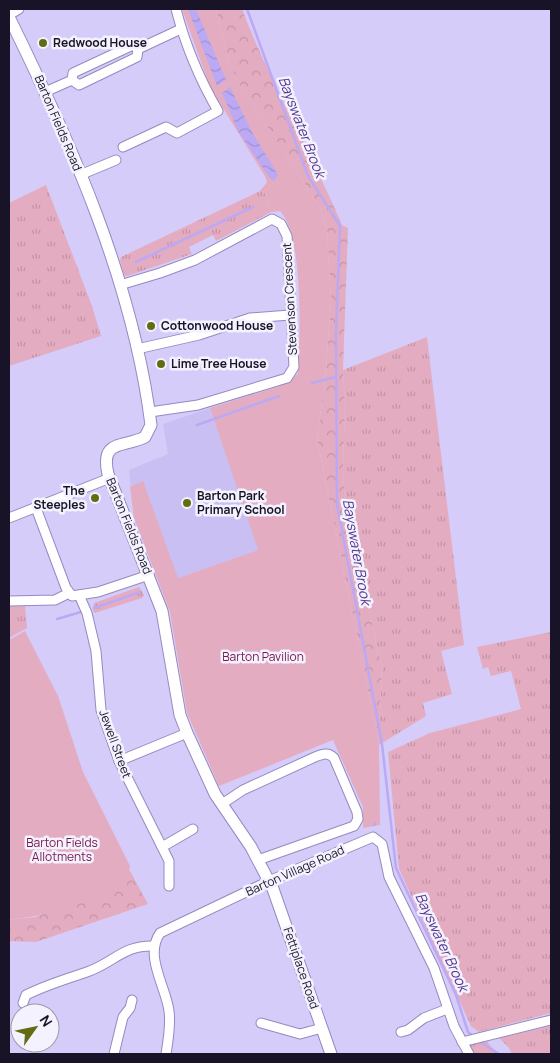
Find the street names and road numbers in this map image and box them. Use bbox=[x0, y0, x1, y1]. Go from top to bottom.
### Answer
street label: Barton Fields Road bbox=[31, 72, 86, 173]
street label: Stevenson Crescent bbox=[278, 242, 301, 356]
street label: Barton Fields Road bbox=[102, 475, 157, 576]
street label: Jewell Street bbox=[95, 707, 136, 781]
street label: Barton Village Road bbox=[243, 841, 347, 900]
street label: Fettiplace Road bbox=[280, 925, 323, 1011]

